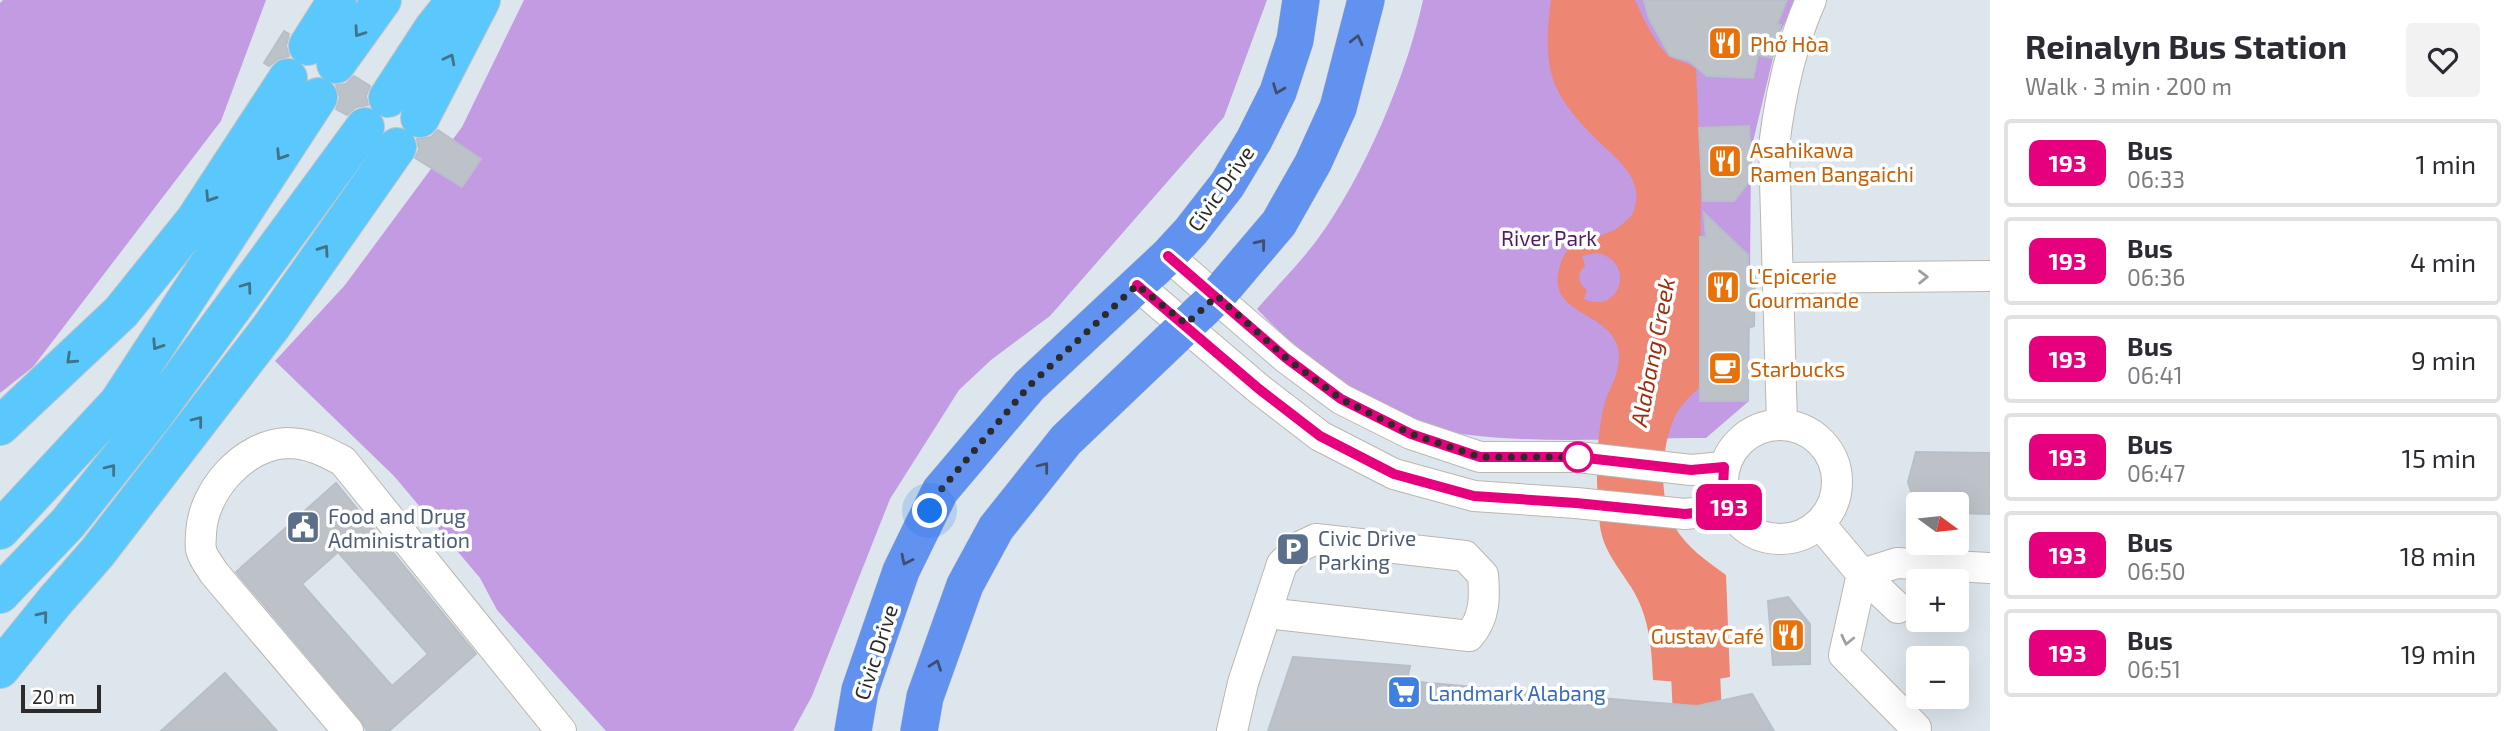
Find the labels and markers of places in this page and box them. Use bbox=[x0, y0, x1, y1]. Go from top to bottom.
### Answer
restaurant icon: Phở Hòa bbox=[1706, 24, 1744, 62]
place label: Phở Hòa bbox=[1750, 31, 1829, 56]
place label: Asahikawa Ramen Bangaichi bbox=[1750, 137, 1914, 186]
restaurant icon: Asahikawa Ramen Bangaichi bbox=[1706, 142, 1744, 180]
place label: L'Epicerie Gourmande bbox=[1748, 263, 1859, 312]
restaurant icon: L'Epicerie Gourmande bbox=[1704, 268, 1742, 306]
cafe icon: Starbucks bbox=[1706, 349, 1744, 387]
place label: Starbucks bbox=[1750, 356, 1845, 381]
unlabelled marker bbox=[1563, 442, 1593, 472]
place label: Food and Drug Administration bbox=[328, 503, 470, 552]
public building icon: Food and Drug Administration bbox=[284, 508, 322, 546]
place label: Civic Drive Parking bbox=[1318, 525, 1416, 574]
parking icon: Civic Drive Parking bbox=[1274, 530, 1312, 568]
restaurant icon: Gustav Café bbox=[1769, 616, 1807, 654]
place label: Gustav Café bbox=[1651, 623, 1764, 648]
supermarket icon: Landmark Alabang bbox=[1385, 673, 1423, 711]
place label: Landmark Alabang bbox=[1428, 680, 1606, 705]

